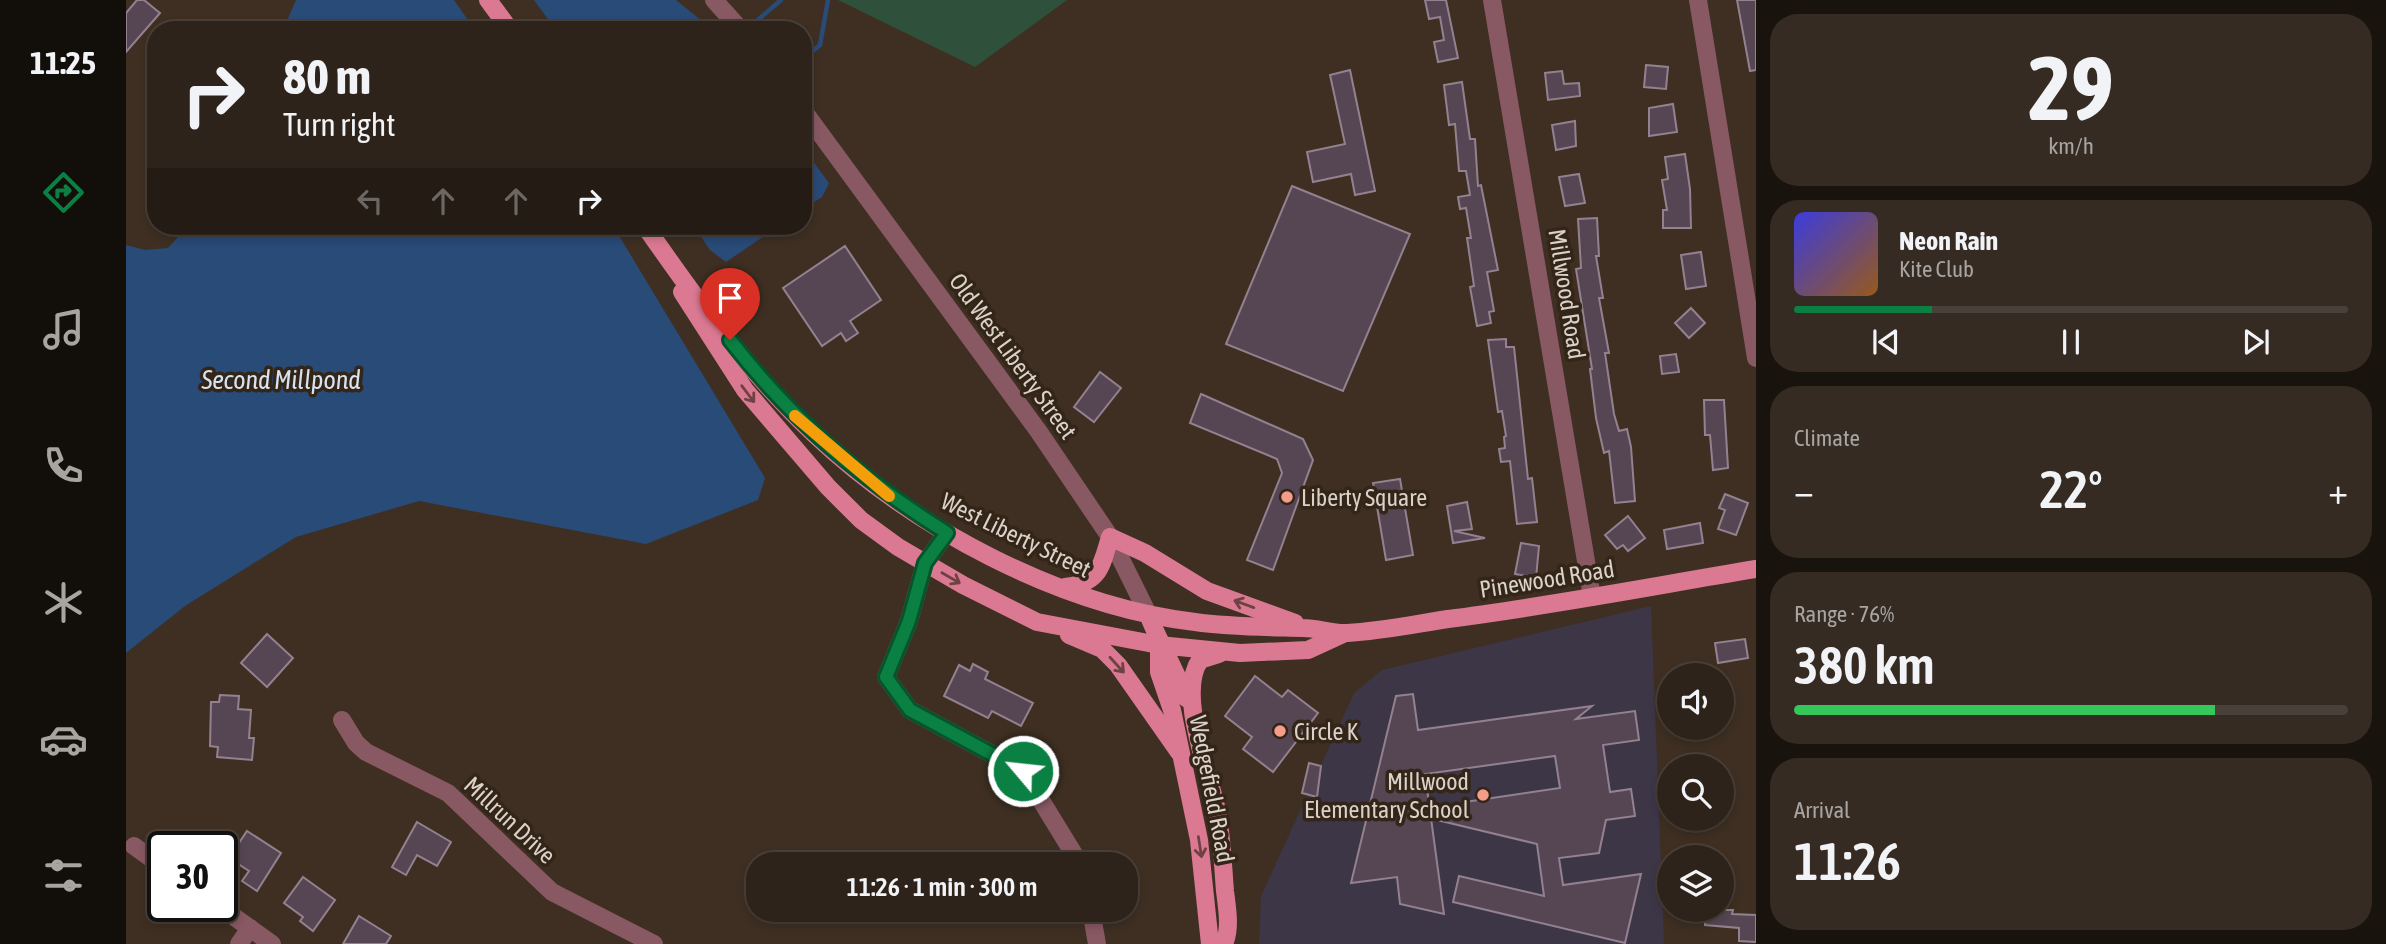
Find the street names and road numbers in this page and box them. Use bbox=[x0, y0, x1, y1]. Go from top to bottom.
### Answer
street label: Millwood Road bbox=[1543, 227, 1591, 361]
street label: Old West Liberty Street bbox=[944, 268, 1082, 444]
street label: West Liberty Street bbox=[937, 487, 1095, 583]
street label: Pinewood Road bbox=[1478, 555, 1616, 603]
street label: Wedgefield Road bbox=[1185, 713, 1239, 865]
street label: Millrun Drive bbox=[459, 771, 561, 869]

